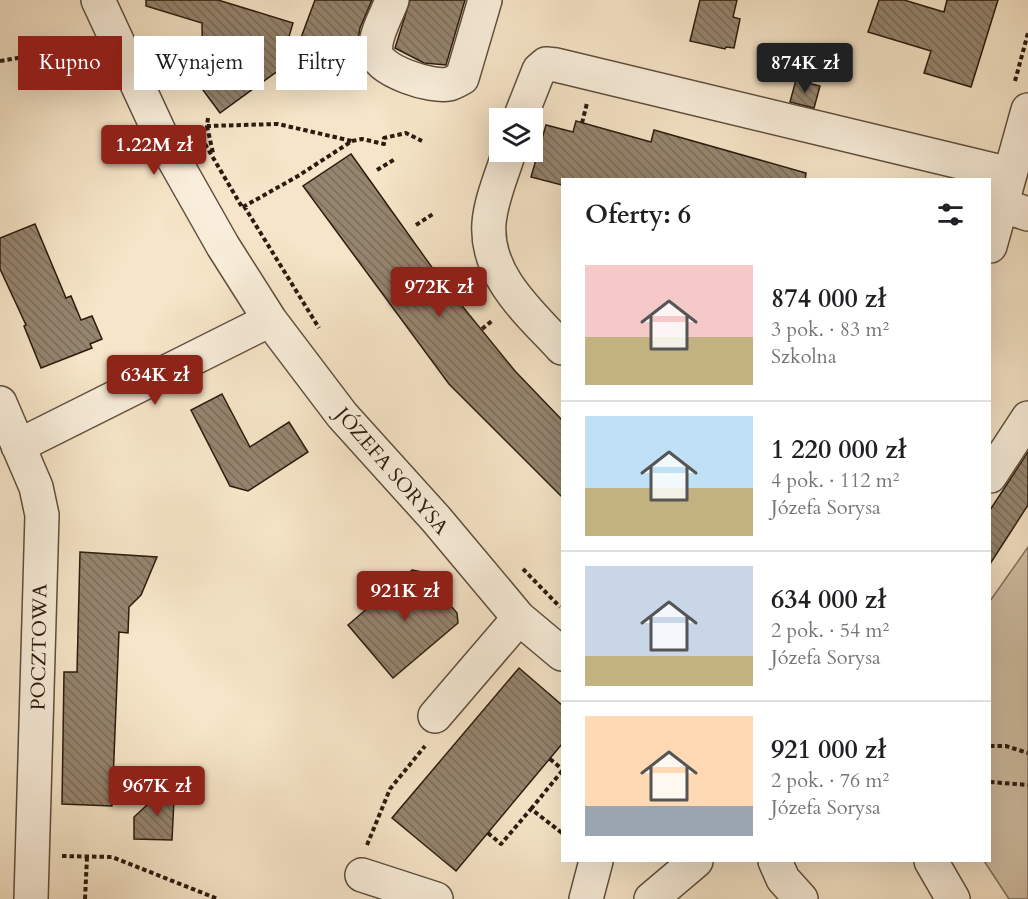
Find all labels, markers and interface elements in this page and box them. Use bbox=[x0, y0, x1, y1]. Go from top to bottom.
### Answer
chip: Kupno bbox=[18, 36, 122, 90]
chip: Wynajem bbox=[134, 36, 264, 90]
chip: Filtry bbox=[276, 36, 367, 90]
pin: 874K zł bbox=[750, 43, 860, 94]
text: 874K zł bbox=[771, 49, 839, 76]
map controls bbox=[489, 108, 543, 162]
button: layers bbox=[489, 108, 543, 162]
pin: 1.22M zł bbox=[92, 125, 216, 176]
text: 1.22M zł bbox=[115, 131, 193, 158]
text: Oferty: 6 bbox=[585, 197, 691, 232]
icon: filters bbox=[934, 198, 967, 231]
pin: 972K zł bbox=[384, 267, 494, 318]
text: 972K zł bbox=[405, 273, 473, 300]
text: 874 000 zł bbox=[771, 281, 886, 316]
icon: home bbox=[633, 289, 705, 361]
text: 3 pok. · 83 m² bbox=[771, 316, 889, 343]
text: Szkolna bbox=[771, 343, 837, 370]
pin: 634K zł bbox=[100, 355, 210, 406]
text: 634K zł bbox=[121, 361, 189, 388]
street label: JÓZEFA SORYSA bbox=[327, 399, 455, 541]
text: 1 220 000 zł bbox=[771, 432, 906, 467]
icon: home bbox=[633, 440, 705, 512]
text: 4 pok. · 112 m² bbox=[771, 467, 899, 494]
text: Józefa Sorysa bbox=[771, 494, 881, 521]
pin: 921K zł bbox=[350, 571, 460, 622]
text: 921K zł bbox=[371, 577, 439, 604]
text: 634 000 zł bbox=[771, 582, 886, 617]
street label: POCZTOWA bbox=[24, 583, 54, 711]
icon: home bbox=[633, 590, 705, 662]
text: 2 pok. · 54 m² bbox=[771, 617, 889, 644]
text: Józefa Sorysa bbox=[771, 644, 881, 671]
text: 921 000 zł bbox=[771, 732, 886, 767]
icon: home bbox=[633, 740, 705, 812]
pin: 967K zł bbox=[102, 766, 212, 817]
text: 2 pok. · 76 m² bbox=[771, 767, 889, 794]
text: 967K zł bbox=[123, 772, 191, 799]
text: Józefa Sorysa bbox=[771, 794, 881, 821]

